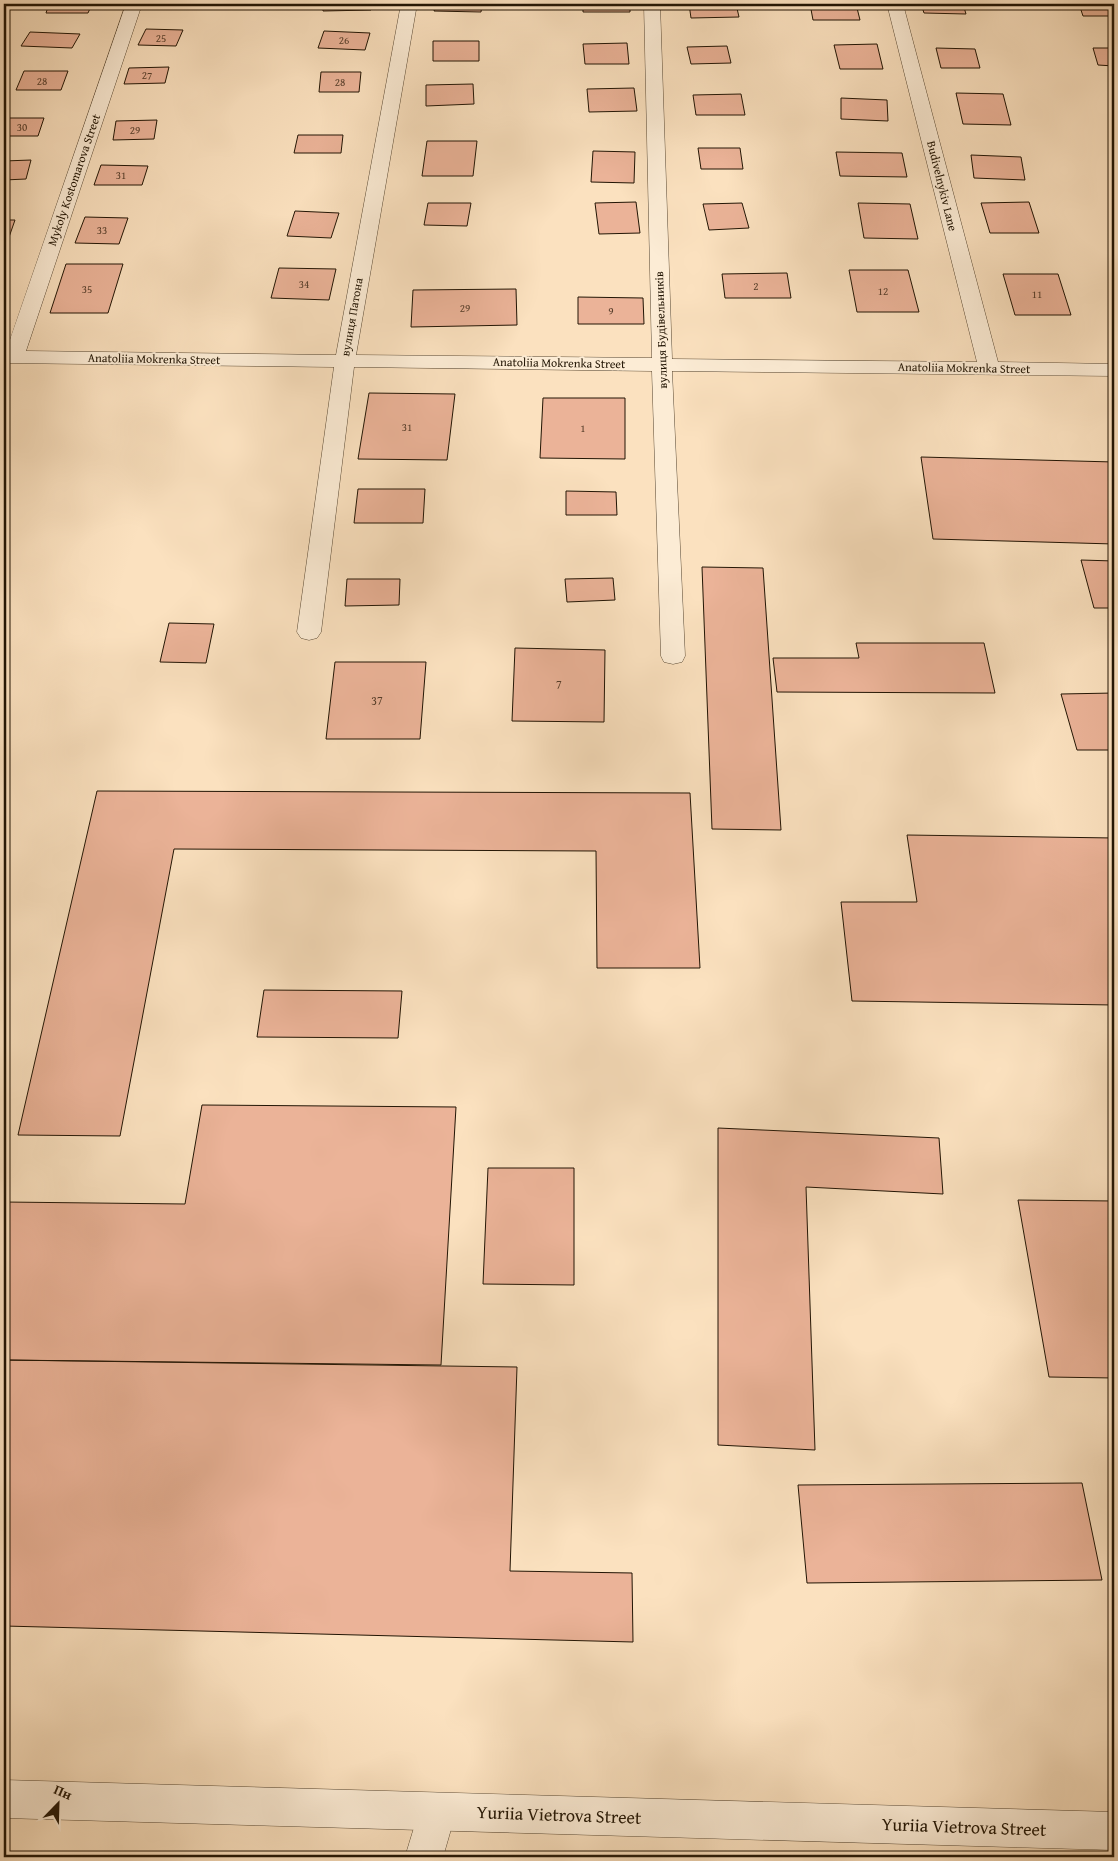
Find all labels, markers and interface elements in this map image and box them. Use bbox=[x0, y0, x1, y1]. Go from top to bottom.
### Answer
house number: 25 bbox=[156, 30, 166, 46]
house number: 26 bbox=[339, 32, 349, 48]
house number: 27 bbox=[142, 67, 152, 83]
house number: 28 bbox=[37, 73, 47, 89]
house number: 28 bbox=[335, 74, 345, 90]
street label: Mykoly Kostomarova Street bbox=[43, 111, 104, 248]
house number: 30 bbox=[17, 119, 27, 135]
house number: 29 bbox=[130, 122, 140, 138]
street label: Budivelnykiv Lane bbox=[923, 139, 962, 233]
house number: 31 bbox=[116, 167, 126, 183]
house number: 33 bbox=[97, 222, 107, 238]
street label: вулиця Будівельників bbox=[650, 271, 671, 389]
house number: 34 bbox=[299, 276, 309, 292]
street label: вулиця Патона bbox=[336, 276, 367, 357]
house number: 2 bbox=[753, 278, 759, 294]
house number: 35 bbox=[82, 281, 92, 297]
house number: 12 bbox=[878, 283, 888, 299]
house number: 11 bbox=[1032, 286, 1042, 302]
house number: 29 bbox=[460, 300, 470, 316]
house number: 9 bbox=[608, 303, 614, 319]
street label: Anatoliia Mokrenka Street bbox=[88, 349, 221, 368]
street label: Anatoliia Mokrenka Street bbox=[493, 353, 626, 372]
street label: Anatoliia Mokrenka Street bbox=[898, 358, 1031, 377]
house number: 31 bbox=[402, 419, 412, 435]
house number: 1 bbox=[580, 420, 586, 436]
house number: 7 bbox=[556, 676, 562, 693]
house number: 37 bbox=[371, 692, 383, 709]
north arrow bbox=[32, 1778, 82, 1828]
text: Пн bbox=[51, 1779, 76, 1805]
street label: Yuriia Vietrova Street bbox=[476, 1798, 642, 1831]
street label: Yuriia Vietrova Street bbox=[881, 1810, 1047, 1843]

